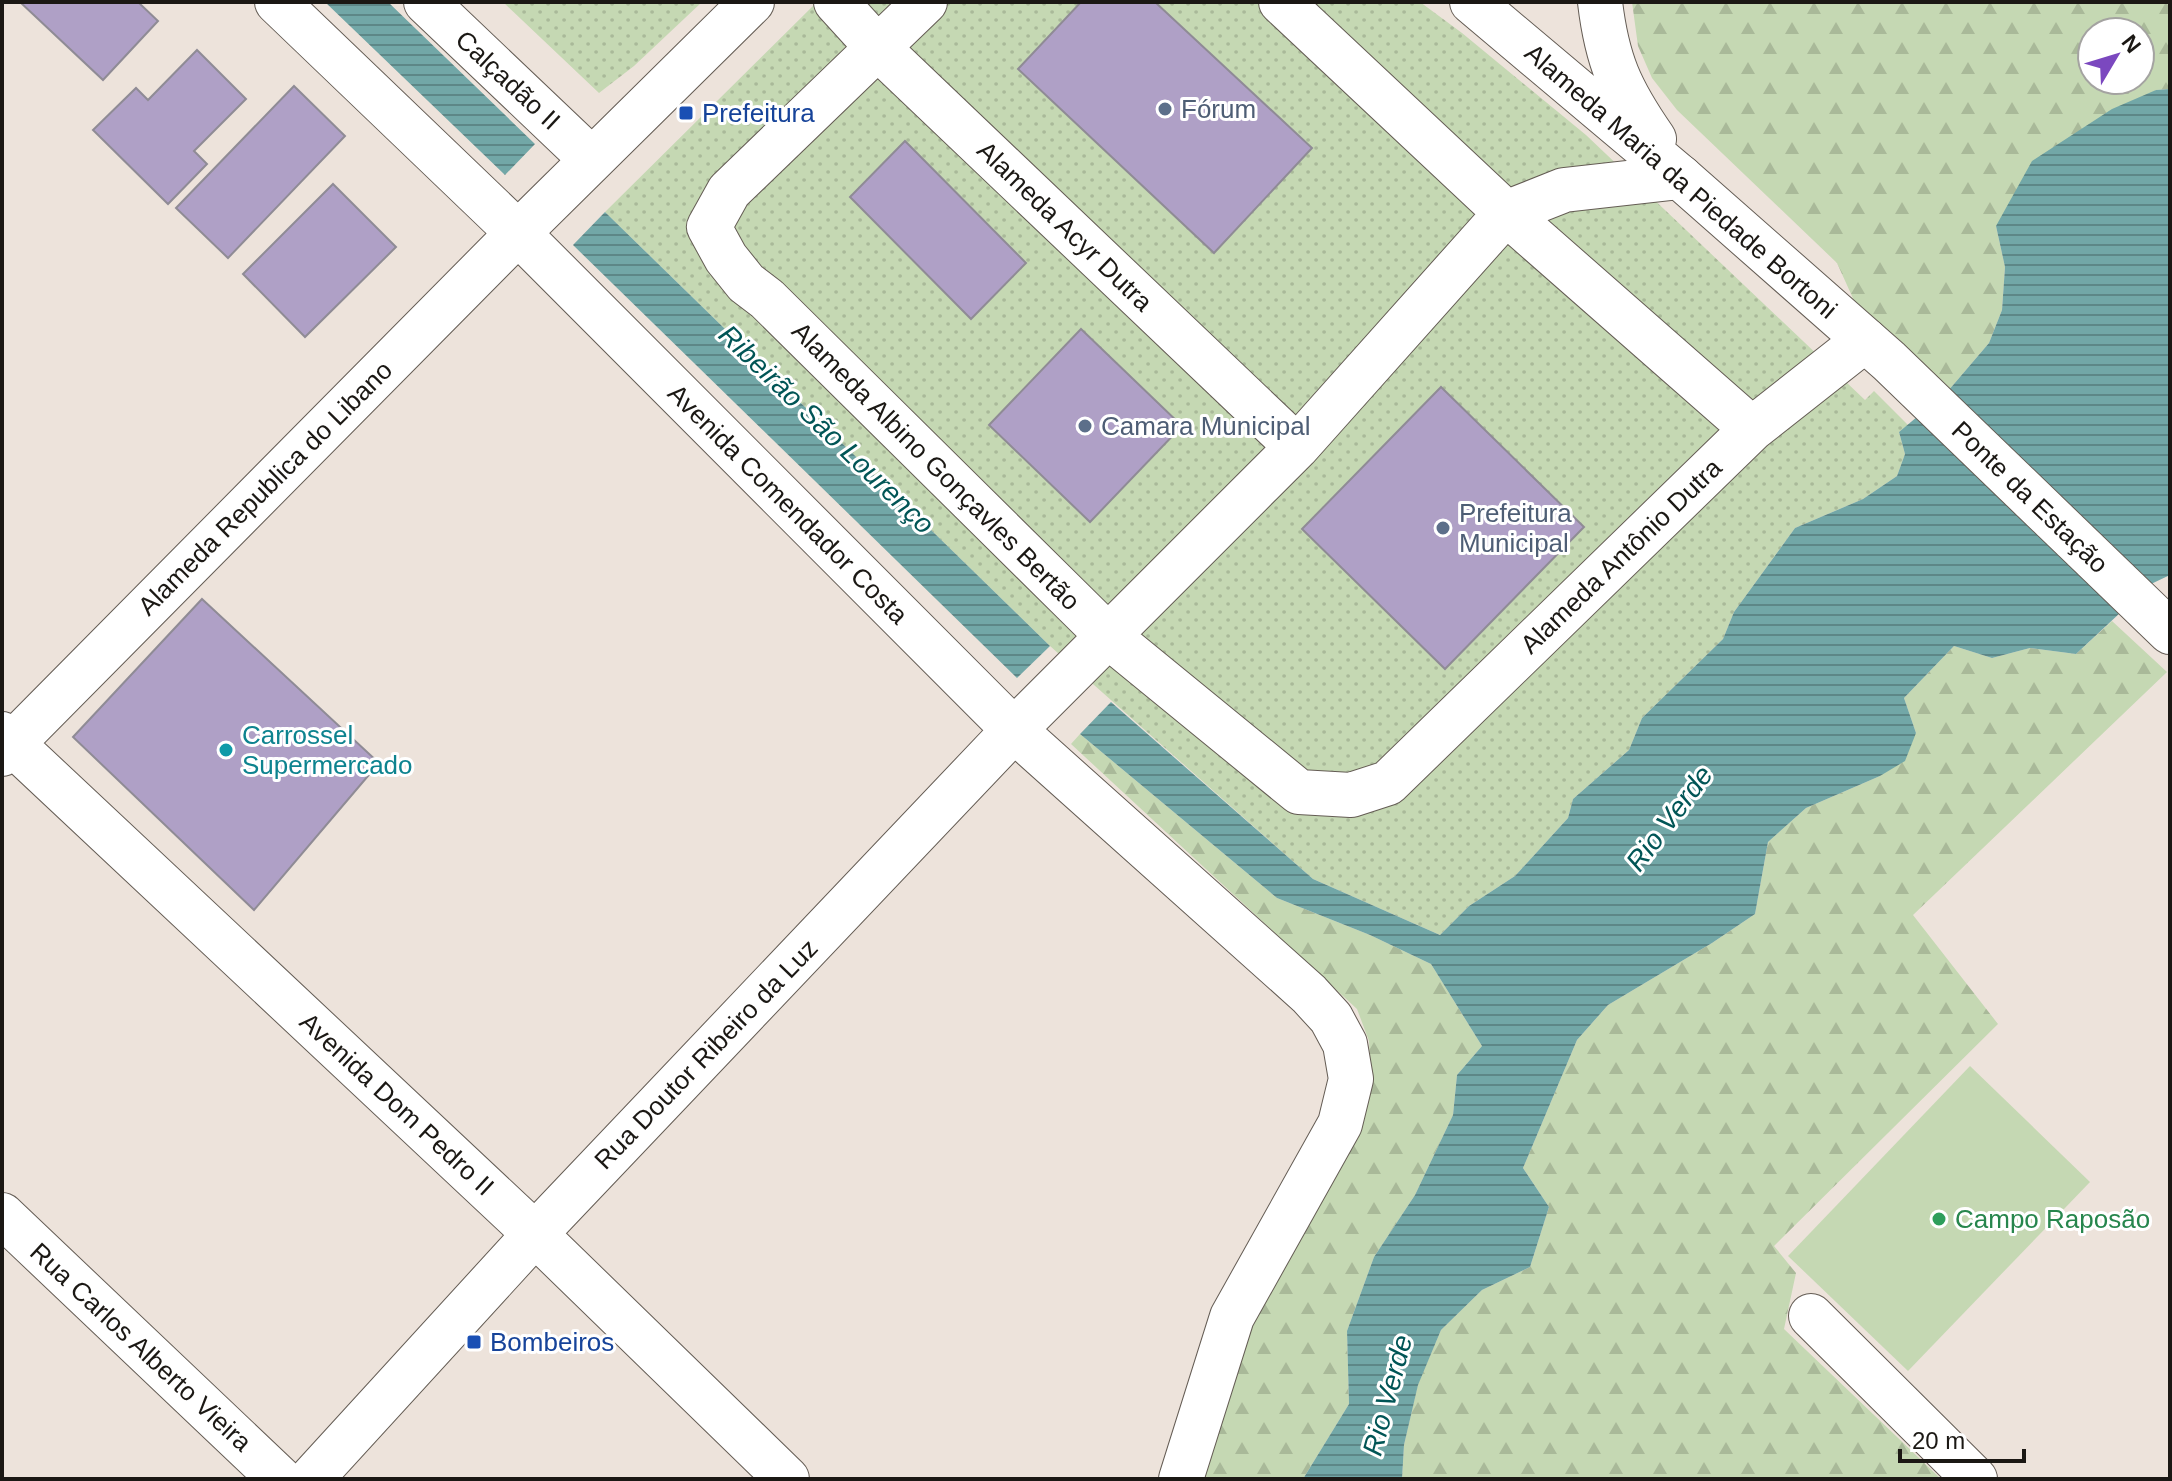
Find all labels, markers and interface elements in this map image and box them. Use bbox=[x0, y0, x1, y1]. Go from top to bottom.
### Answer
north arrow bbox=[2076, 16, 2156, 96]
street label: Calçadão II bbox=[450, 24, 566, 136]
text: N bbox=[2117, 30, 2146, 58]
street label: Alameda Maria da Piedade Bortoni bbox=[1519, 37, 1843, 325]
place label: Fórum bbox=[1181, 94, 1256, 124]
place label: Prefeitura bbox=[702, 98, 815, 128]
marker: Fórum bbox=[1156, 100, 1174, 118]
marker: Prefeitura bbox=[677, 104, 695, 122]
street label: Alameda Acyr Dutra bbox=[971, 135, 1159, 317]
street label: Alameda Albino Gonçavles Bertão bbox=[786, 316, 1086, 616]
water label: Ribeirão São Lourenço bbox=[713, 319, 940, 540]
street label: Alameda Republica do Libano bbox=[132, 355, 398, 621]
street label: Avenida Comendador Costa bbox=[662, 378, 914, 630]
place label: Camara Municipal bbox=[1101, 411, 1311, 441]
street label: Ponte da Estação bbox=[1946, 415, 2114, 579]
marker: Camara Municipal bbox=[1076, 417, 1094, 435]
street label: Alameda Antônio Dutra bbox=[1514, 452, 1728, 660]
place label: Prefeitura Municipal bbox=[1459, 498, 1572, 558]
marker: Prefeitura Municipal bbox=[1434, 519, 1452, 537]
place label: Carrossel Supermercado bbox=[242, 720, 413, 780]
marker: Carrossel Supermercado bbox=[217, 741, 235, 759]
water label: Rio Verde bbox=[1620, 760, 1719, 877]
street label: Rua Doutor Ribeiro da Luz bbox=[588, 933, 824, 1175]
street label: Avenida Dom Pedro II bbox=[294, 1006, 500, 1202]
place label: Campo Raposão bbox=[1955, 1204, 2150, 1234]
marker: Campo Raposão bbox=[1930, 1210, 1948, 1228]
street label: Rua Carlos Alberto Vieira bbox=[24, 1237, 258, 1458]
place label: Bombeiros bbox=[490, 1327, 614, 1357]
water label: Rio Verde bbox=[1357, 1331, 1418, 1459]
marker: Bombeiros bbox=[465, 1333, 483, 1351]
scale bar bbox=[1900, 1413, 2024, 1463]
text: 20 m bbox=[1912, 1427, 1965, 1454]

